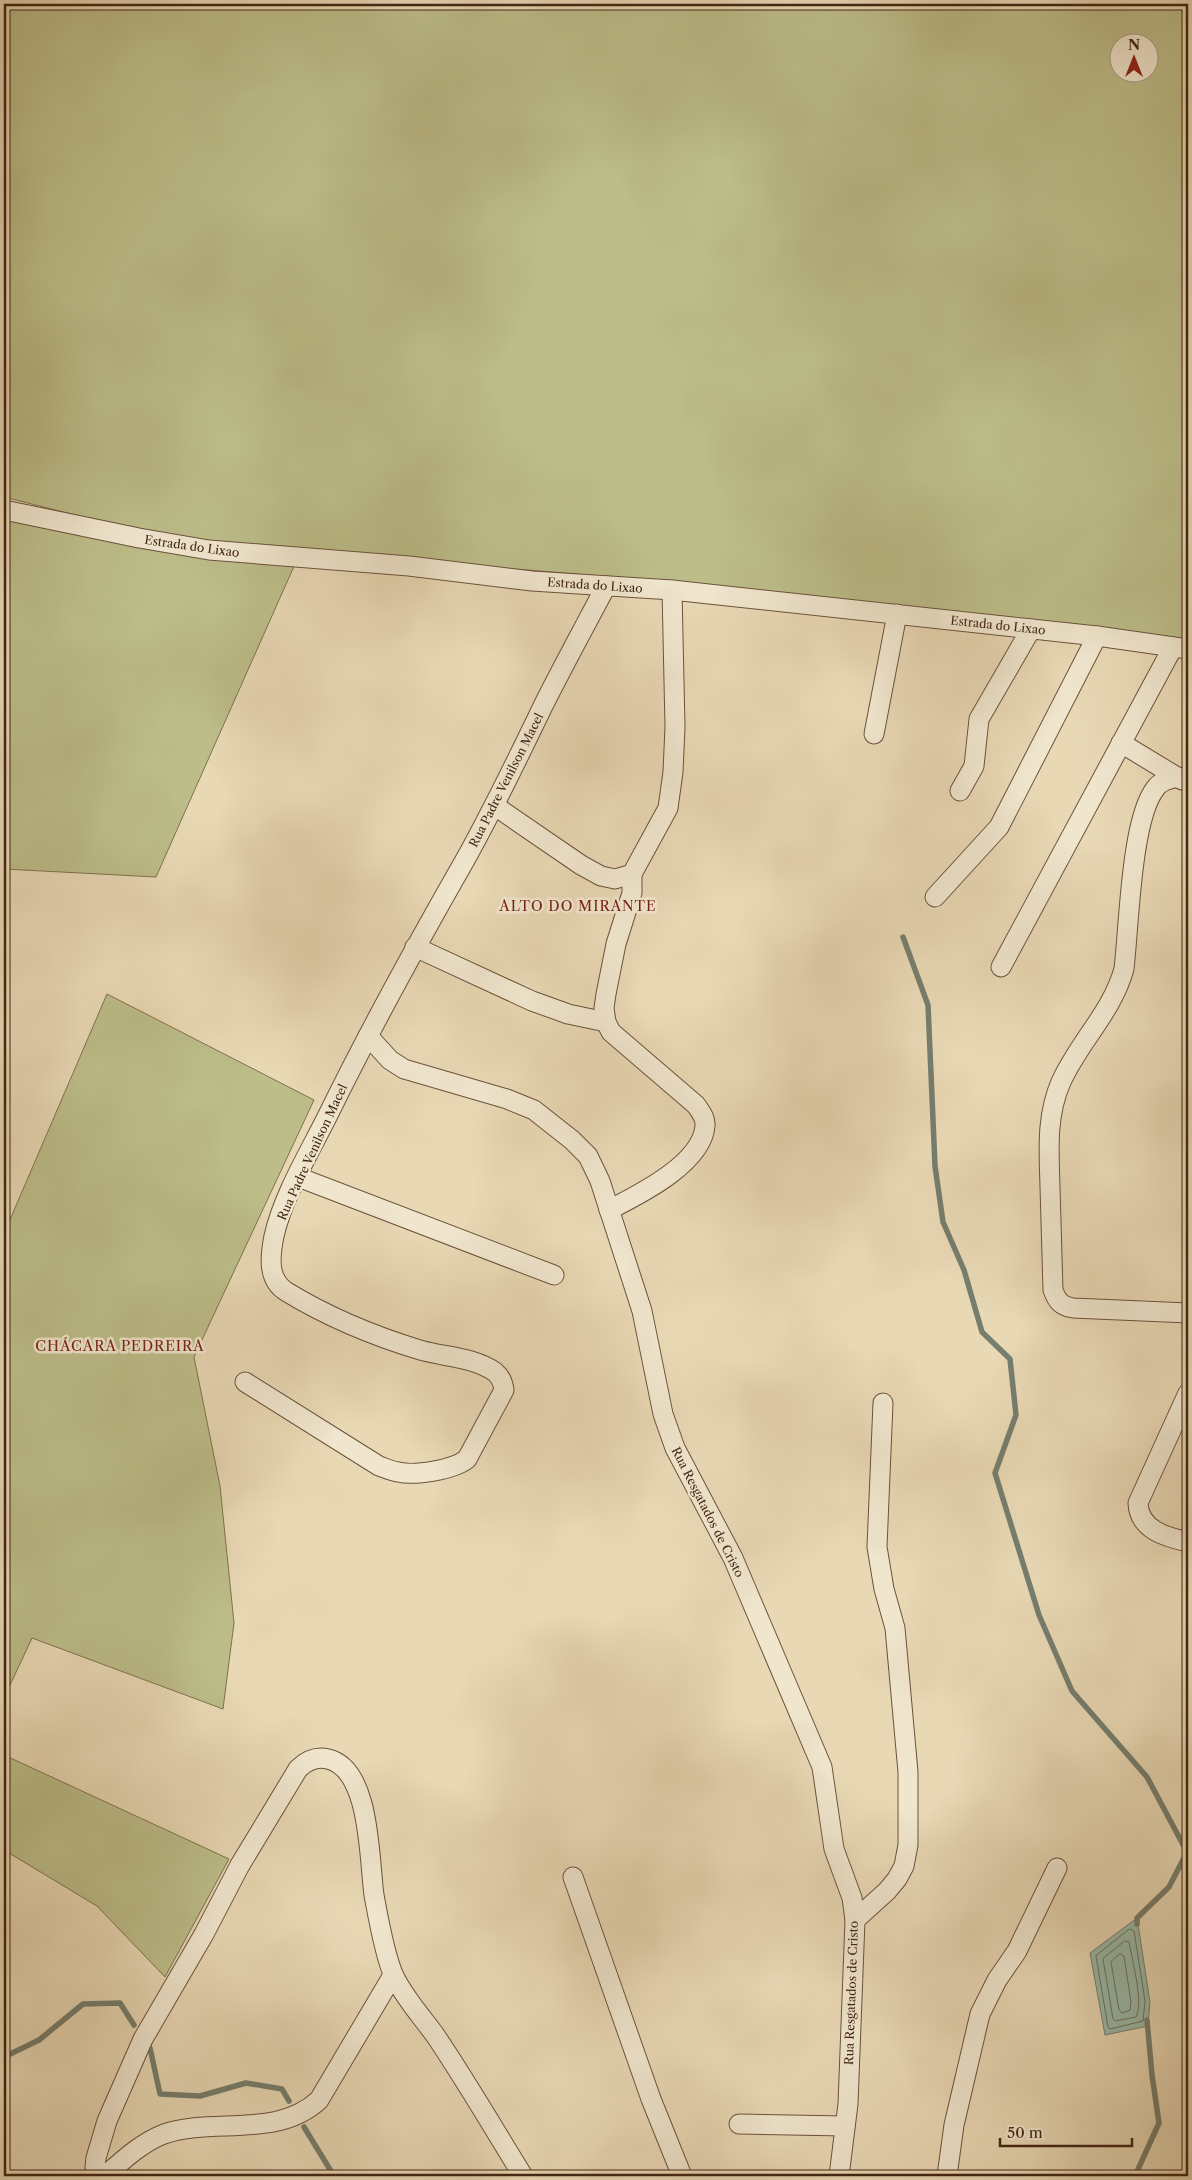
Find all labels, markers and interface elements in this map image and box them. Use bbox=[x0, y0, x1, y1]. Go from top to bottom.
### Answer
north arrow bbox=[1110, 32, 1160, 82]
text: N bbox=[1128, 36, 1140, 54]
street label: Estrada do Lixao bbox=[144, 532, 240, 560]
street label: Estrada do Lixao bbox=[547, 574, 643, 596]
street label: Estrada do Lixao bbox=[950, 613, 1046, 637]
street label: Rua Padre Venilson Macel bbox=[466, 710, 547, 850]
district label: ALTO DO MIRANTE bbox=[498, 897, 657, 915]
street label: Rua Padre Venilson Macel bbox=[274, 1081, 350, 1222]
district label: CHÁCARA PEDREIRA bbox=[35, 1337, 205, 1355]
street label: Rua Resgatados de Cristo bbox=[669, 1444, 747, 1580]
street label: Rua Resgatados de Cristo bbox=[841, 1921, 861, 2065]
scale bar bbox=[1000, 2115, 1132, 2147]
text: 50 m bbox=[1007, 2123, 1043, 2142]

